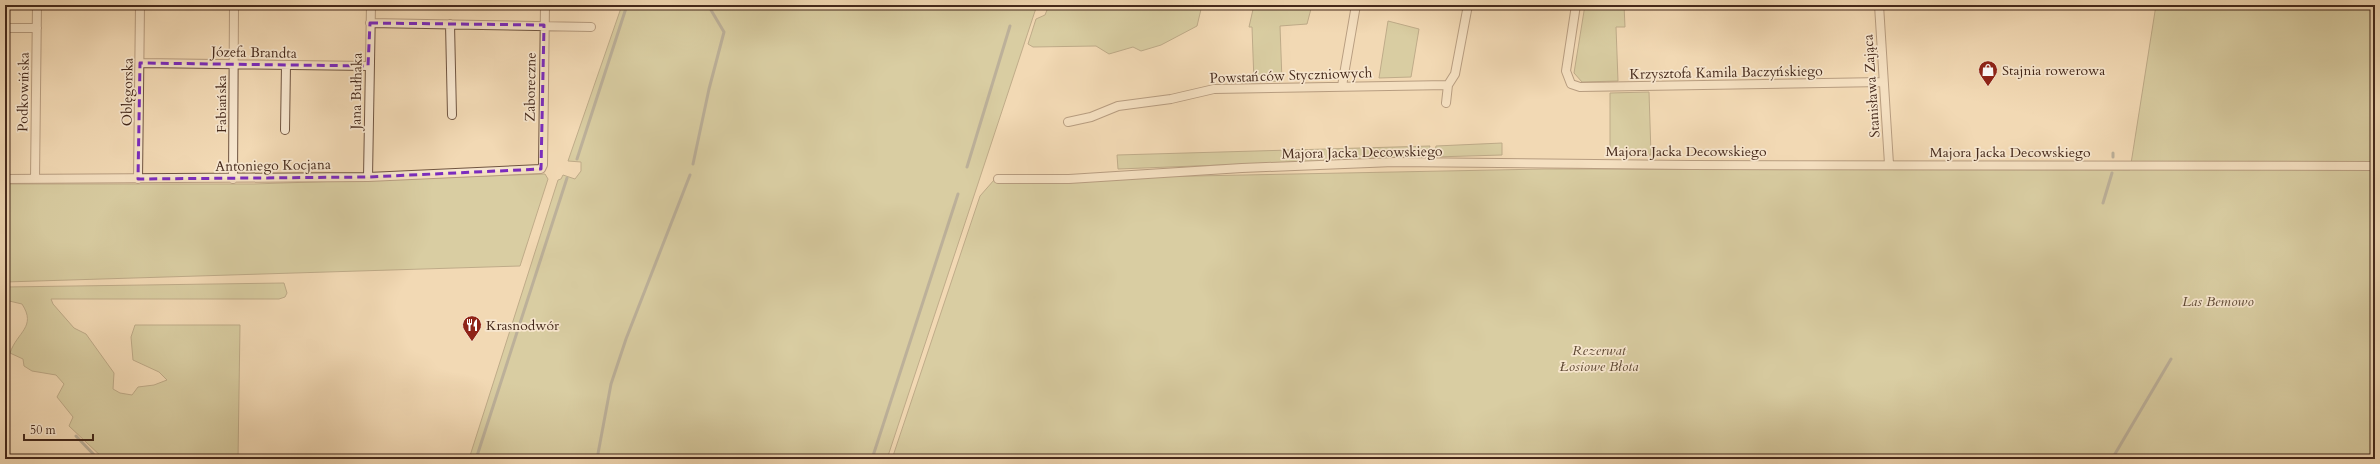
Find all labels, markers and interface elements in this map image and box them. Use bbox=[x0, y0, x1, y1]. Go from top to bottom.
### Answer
street label: Stanisława Zająca bbox=[1858, 34, 1885, 138]
street label: Józefa Brandta bbox=[209, 42, 297, 63]
street label: Podkowińska bbox=[13, 52, 34, 132]
street label: Jana Bułhaka bbox=[346, 52, 367, 132]
street label: Zaboreczne bbox=[520, 52, 541, 122]
street label: Oblęgorska bbox=[117, 58, 138, 126]
shop icon: Stajnia rowerowa bbox=[1977, 59, 1999, 87]
street label: Krzysztofa Kamila Baczyńskiego bbox=[1629, 61, 1823, 84]
place label: Stajnia rowerowa bbox=[2002, 61, 2105, 80]
street label: Powstańców Styczniowych bbox=[1209, 63, 1373, 88]
street label: Fabiańska bbox=[212, 75, 231, 133]
street label: Majora Jacka Decowskiego bbox=[1281, 142, 1443, 163]
street label: Majora Jacka Decowskiego bbox=[1606, 142, 1767, 161]
street label: Majora Jacka Decowskiego bbox=[1930, 143, 2091, 162]
street label: Antoniego Kocjana bbox=[215, 155, 331, 176]
park label: Las Bemowo bbox=[2182, 292, 2254, 311]
restaurant icon: Krasnodwór bbox=[461, 314, 483, 342]
place label: Krasnodwór bbox=[486, 316, 560, 335]
park label: Rezerwat Łosiowe Błota bbox=[1560, 341, 1638, 376]
scale bar bbox=[24, 416, 93, 442]
text: 50 m bbox=[30, 422, 57, 438]

